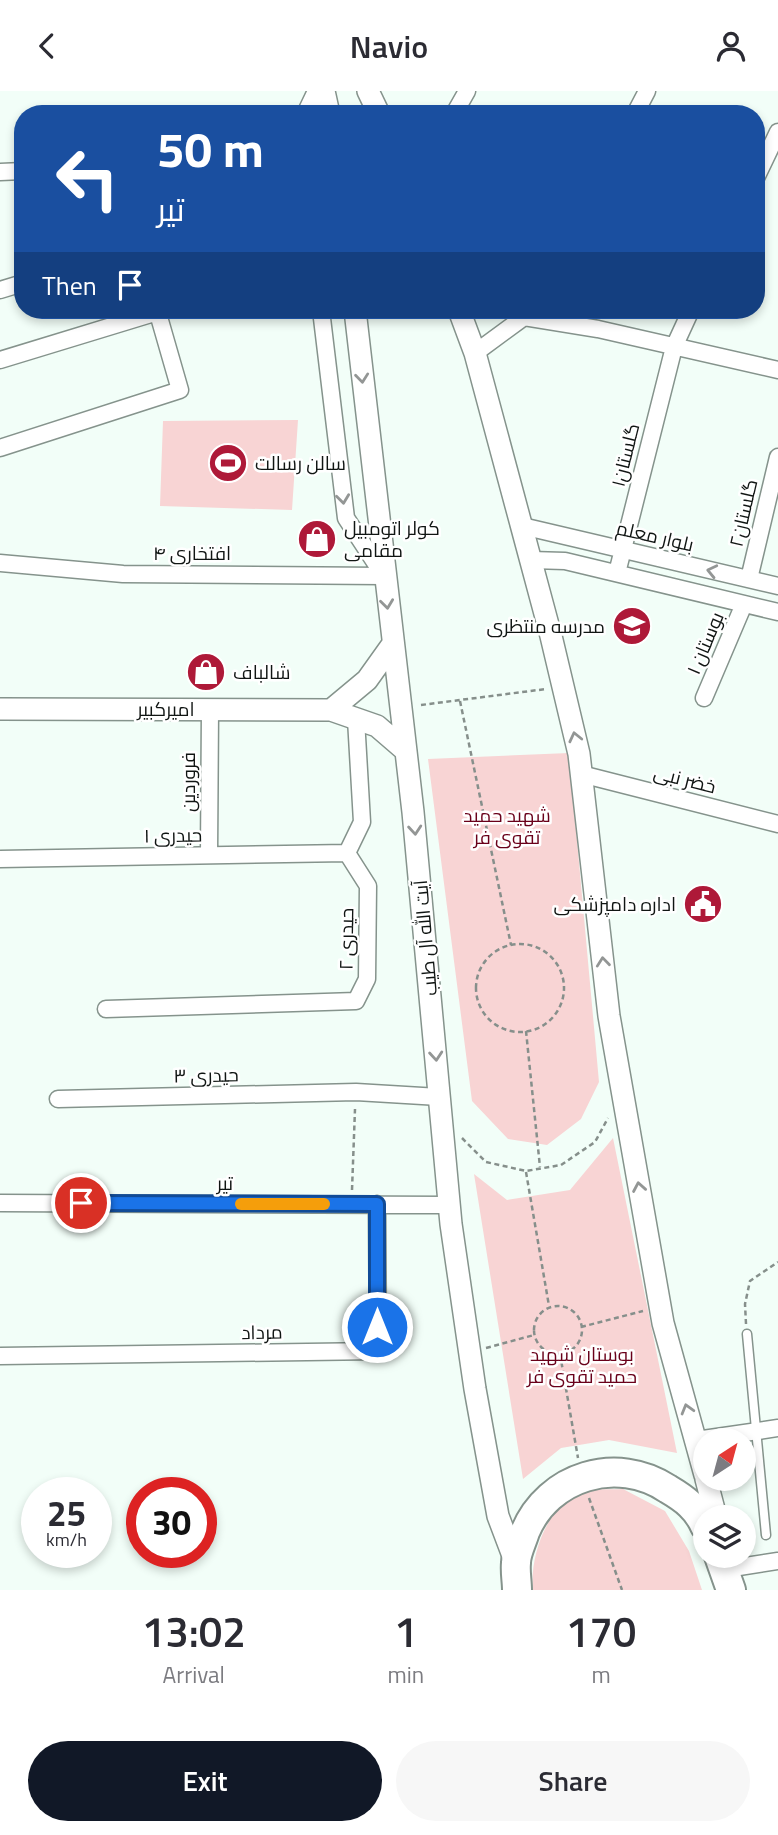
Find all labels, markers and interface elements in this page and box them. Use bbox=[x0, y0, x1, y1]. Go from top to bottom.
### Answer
text: Navio bbox=[350, 22, 428, 70]
icon: back bbox=[28, 27, 66, 65]
icon: person bbox=[712, 27, 750, 65]
text: 50 m bbox=[157, 111, 264, 186]
icon: left bbox=[42, 133, 133, 224]
text: تیر bbox=[157, 185, 185, 233]
text: Then bbox=[42, 266, 97, 305]
icon: arrive bbox=[111, 266, 149, 304]
one-way arrow bbox=[355, 372, 370, 383]
street label: گلستان۱ bbox=[603, 420, 646, 490]
sports icon: سالن رسالت bbox=[207, 442, 249, 484]
place label: سالن رسالت bbox=[255, 448, 346, 477]
street label: گلستان۲ bbox=[721, 476, 764, 550]
one-way arrow bbox=[336, 493, 351, 505]
place label: کولر اتومبیل مقامی bbox=[344, 513, 440, 564]
street label: بلوار معلم bbox=[613, 513, 697, 559]
shop icon: کولر اتومبیل مقامی bbox=[296, 518, 338, 560]
street label: افتخاری ۴ bbox=[153, 538, 231, 567]
one-way arrow bbox=[706, 564, 718, 579]
one-way arrow bbox=[380, 598, 395, 610]
school or university icon: مدرسه منتظری bbox=[611, 605, 653, 647]
street label: بوستان ۱ bbox=[678, 607, 731, 679]
place label: مدرسه منتظری bbox=[486, 611, 605, 640]
shop icon: شالباف bbox=[185, 651, 227, 693]
place label: شالباف bbox=[233, 657, 290, 686]
street label: امیرکبیر bbox=[136, 694, 195, 723]
one-way arrow bbox=[568, 731, 583, 743]
street label: فروردین bbox=[173, 752, 202, 812]
street label: خضر نبی bbox=[651, 757, 719, 800]
park label: شهید حمید تقوی فر bbox=[463, 800, 551, 851]
street label: حیدری ۱ bbox=[144, 819, 202, 850]
one-way arrow bbox=[407, 824, 422, 835]
street label: آیت الله آل طیب bbox=[405, 879, 444, 997]
public building icon: اداره دامپزشکی bbox=[682, 883, 724, 925]
place label: اداره دامپزشکی bbox=[554, 889, 676, 918]
street label: حیدری ۲ bbox=[330, 907, 361, 970]
one-way arrow bbox=[595, 957, 610, 968]
one-way arrow bbox=[428, 1051, 443, 1062]
street label: حیدری ۳ bbox=[173, 1059, 239, 1090]
street label: تیر bbox=[216, 1168, 233, 1197]
pin bbox=[51, 1173, 111, 1233]
one-way arrow bbox=[632, 1181, 647, 1193]
icon: arrive bbox=[62, 1184, 100, 1222]
position arrow bbox=[340, 1290, 414, 1364]
street label: مرداد bbox=[241, 1317, 283, 1346]
park label: بوستان شهید حمید تقوی فر bbox=[526, 1339, 637, 1390]
one-way arrow bbox=[681, 1403, 695, 1415]
north arrow bbox=[693, 1428, 756, 1491]
map controls bbox=[693, 1428, 756, 1568]
speed limit sign: 30 bbox=[126, 1477, 217, 1568]
text: 25 bbox=[47, 1486, 86, 1540]
button: layers bbox=[693, 1505, 756, 1568]
text: km/h bbox=[46, 1526, 87, 1553]
text: 13:02 bbox=[142, 1599, 246, 1663]
text: 1 bbox=[394, 1599, 418, 1663]
text: 170 bbox=[566, 1599, 636, 1663]
text: Arrival bbox=[163, 1657, 225, 1692]
text: min bbox=[387, 1657, 424, 1692]
text: m bbox=[591, 1657, 611, 1692]
button: Exit bbox=[28, 1741, 382, 1821]
button: Share bbox=[396, 1741, 750, 1821]

